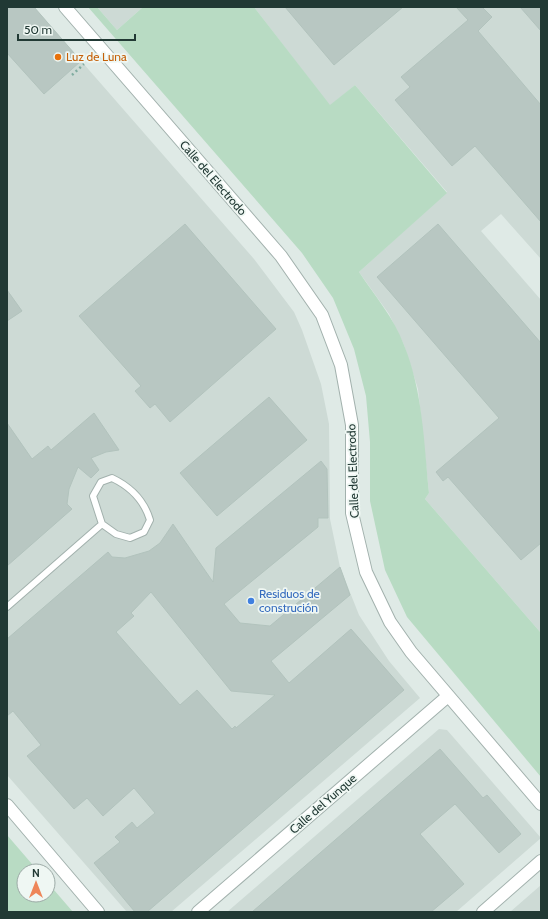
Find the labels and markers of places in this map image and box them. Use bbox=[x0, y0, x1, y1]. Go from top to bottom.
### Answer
place label: Luz de Luna bbox=[66, 49, 127, 64]
marker: Luz de Luna bbox=[53, 52, 63, 62]
place label: Residuos de construción bbox=[259, 586, 320, 615]
marker: Residuos de construción bbox=[246, 596, 256, 606]

